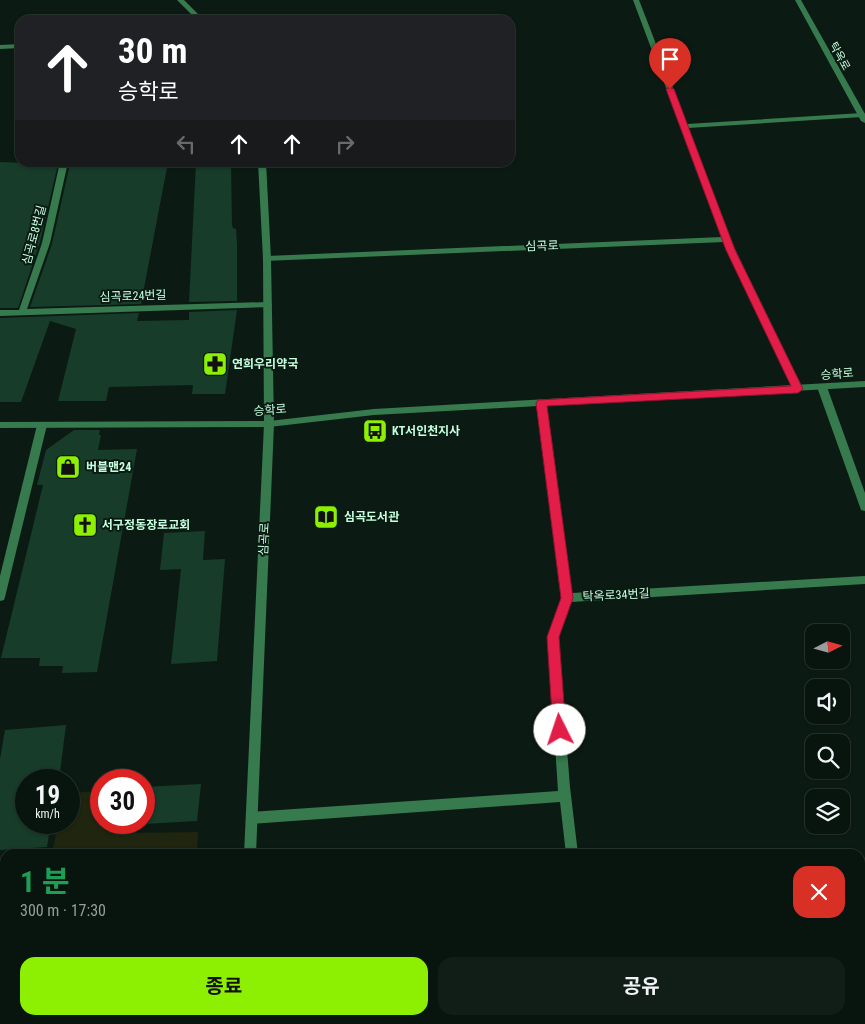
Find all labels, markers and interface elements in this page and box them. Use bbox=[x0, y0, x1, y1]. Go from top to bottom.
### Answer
text: 30 m bbox=[118, 31, 187, 72]
icon: ahead bbox=[35, 35, 100, 100]
pin bbox=[649, 38, 691, 89]
street label: 탁옥로 bbox=[827, 40, 853, 73]
icon: arrive bbox=[656, 45, 684, 73]
text: 승학로 bbox=[118, 79, 179, 104]
icon: left bbox=[172, 130, 200, 158]
icon: ahead bbox=[225, 130, 253, 158]
icon: ahead bbox=[278, 130, 306, 158]
icon: right bbox=[331, 130, 359, 158]
street label: 심곡로8번길 bbox=[19, 204, 49, 266]
street label: 심곡로 bbox=[525, 238, 559, 254]
street label: 심곡로24번길 bbox=[99, 288, 167, 304]
pharmacy icon: 연희우리약국 bbox=[202, 351, 228, 377]
place label: 연희우리약국 bbox=[232, 357, 298, 371]
street label: 승학로 bbox=[820, 366, 854, 382]
street label: 승학로 bbox=[253, 402, 287, 418]
bus stop icon: KT서인천지사 bbox=[362, 418, 388, 444]
place label: KT서인천지사 bbox=[392, 424, 460, 438]
shop icon: 버블맨24 bbox=[55, 454, 81, 480]
place label: 버블맨24 bbox=[86, 460, 131, 474]
library icon: 심곡도서관 bbox=[313, 504, 339, 530]
place label: 심곡도서관 bbox=[344, 510, 399, 524]
church icon: 서구정동장로교회 bbox=[72, 512, 98, 538]
place label: 서구정동장로교회 bbox=[102, 518, 190, 532]
street label: 심곡로 bbox=[256, 522, 272, 556]
street label: 탁옥로34번길 bbox=[582, 586, 650, 604]
north arrow bbox=[805, 624, 850, 669]
map controls bbox=[805, 624, 850, 834]
button: sound bbox=[805, 679, 850, 724]
position arrow bbox=[533, 703, 585, 755]
button: search bbox=[805, 734, 850, 779]
speed limit sign: 30 bbox=[90, 769, 155, 834]
text: 19 bbox=[35, 781, 60, 810]
button: layers bbox=[805, 789, 850, 834]
text: km/h bbox=[35, 807, 60, 821]
text: 1 분 bbox=[20, 864, 70, 899]
button: close bbox=[793, 866, 845, 918]
text: 300 m · 17:30 bbox=[20, 901, 106, 920]
button: 종료 bbox=[20, 957, 428, 1015]
button: 공유 bbox=[438, 957, 845, 1015]

